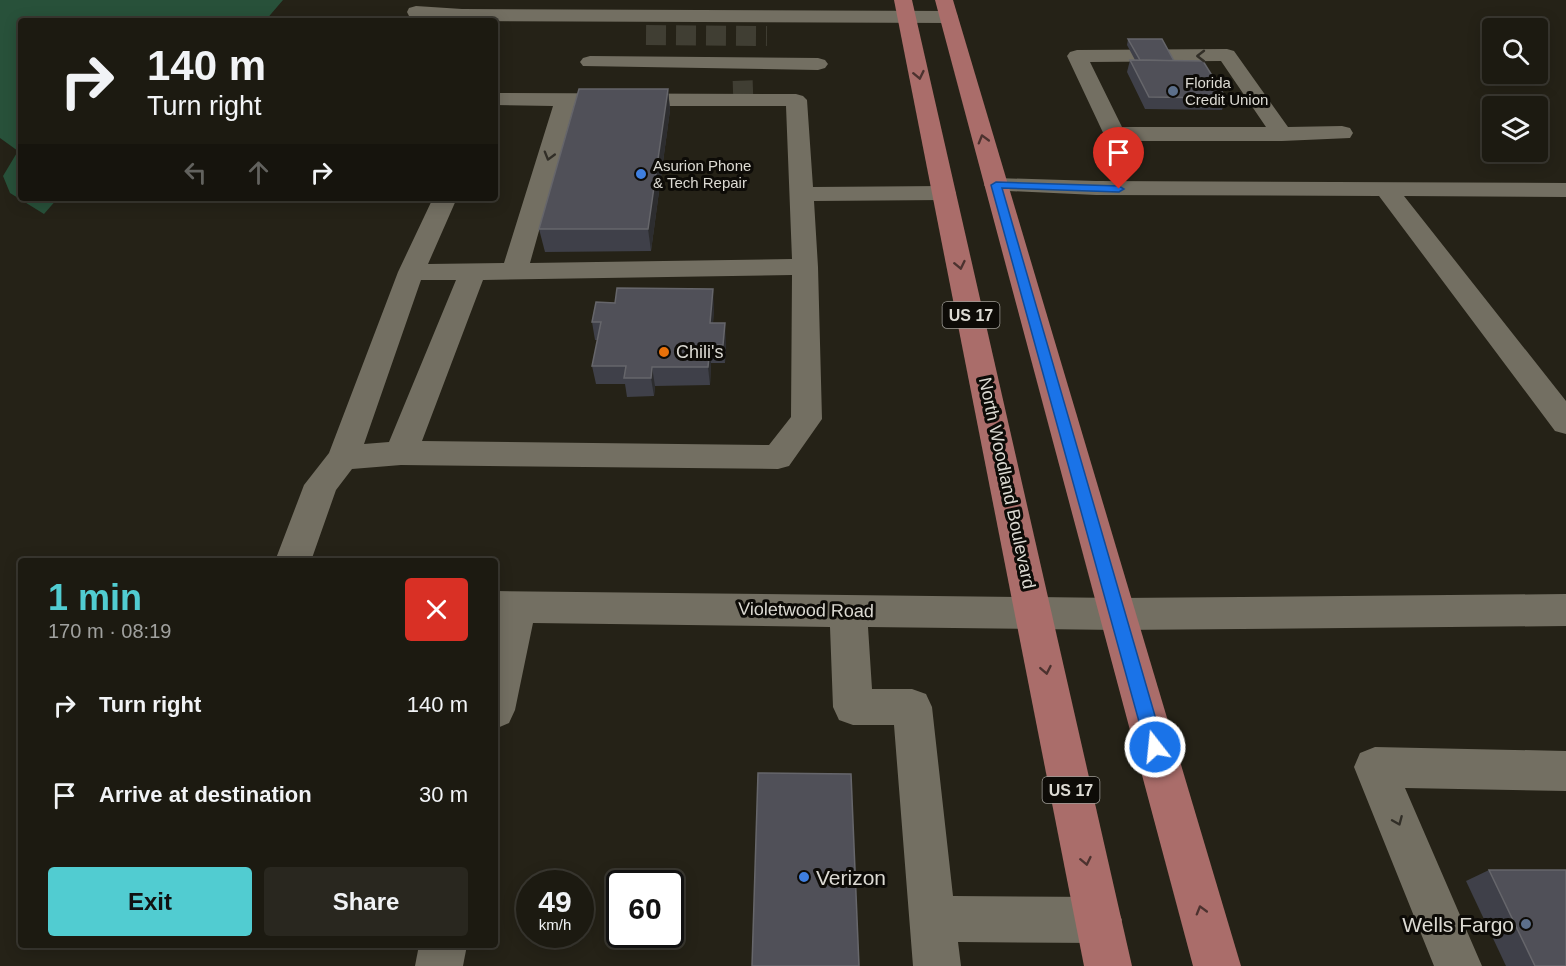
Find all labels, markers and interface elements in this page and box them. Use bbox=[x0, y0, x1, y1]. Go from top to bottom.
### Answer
map controls bbox=[1482, 18, 1548, 162]
button: search bbox=[1482, 18, 1548, 84]
icon: right bbox=[48, 42, 126, 120]
text: 140 m bbox=[147, 42, 266, 89]
one-way arrow bbox=[1196, 50, 1205, 62]
one-way arrow bbox=[911, 69, 924, 79]
place label: Florida Credit Union bbox=[1185, 74, 1268, 108]
marker: Florida Credit Union bbox=[1166, 84, 1180, 98]
text: Turn right bbox=[147, 91, 262, 121]
button: layers bbox=[1482, 96, 1548, 162]
pin bbox=[1093, 127, 1144, 189]
one-way arrow bbox=[978, 134, 990, 145]
icon: arrive bbox=[1102, 136, 1135, 169]
one-way arrow bbox=[544, 150, 556, 161]
icon: left bbox=[179, 156, 212, 189]
icon: ahead bbox=[242, 156, 275, 189]
icon: right bbox=[305, 156, 338, 189]
place label: Asurion Phone & Tech Repair bbox=[653, 157, 751, 191]
marker: Asurion Phone & Tech Repair bbox=[634, 167, 648, 181]
one-way arrow bbox=[953, 260, 966, 270]
road number: US 17 bbox=[942, 302, 1000, 328]
place label: Chili's bbox=[676, 342, 723, 362]
marker: Chili's bbox=[657, 345, 671, 359]
street label: North Woodland Boulevard bbox=[975, 375, 1039, 591]
text: 1 min bbox=[48, 577, 142, 618]
button: close bbox=[405, 578, 468, 641]
street label: Violetwood Road bbox=[738, 599, 874, 621]
text: 170 m · 08:19 bbox=[48, 620, 171, 642]
one-way arrow bbox=[1039, 665, 1052, 675]
icon: right bbox=[48, 689, 81, 722]
text: Turn right bbox=[99, 692, 201, 717]
text: 140 m bbox=[407, 692, 468, 717]
position arrow bbox=[1123, 715, 1187, 779]
road number: US 17 bbox=[1042, 777, 1100, 803]
icon: arrive bbox=[48, 779, 81, 812]
text: Arrive at destination bbox=[99, 782, 312, 807]
text: 30 m bbox=[419, 782, 468, 807]
one-way arrow bbox=[1391, 815, 1403, 826]
one-way arrow bbox=[1079, 856, 1092, 866]
place label: Verizon bbox=[816, 866, 886, 889]
button: Exit bbox=[48, 867, 252, 936]
button: Share bbox=[264, 867, 468, 936]
speed limit sign: 60 bbox=[606, 870, 684, 948]
marker: Verizon bbox=[797, 870, 811, 884]
text: 49 bbox=[538, 885, 572, 918]
one-way arrow bbox=[1196, 905, 1208, 916]
place label: Wells Fargo bbox=[1402, 913, 1514, 936]
text: km/h bbox=[539, 916, 571, 933]
marker: Wells Fargo bbox=[1519, 917, 1533, 931]

